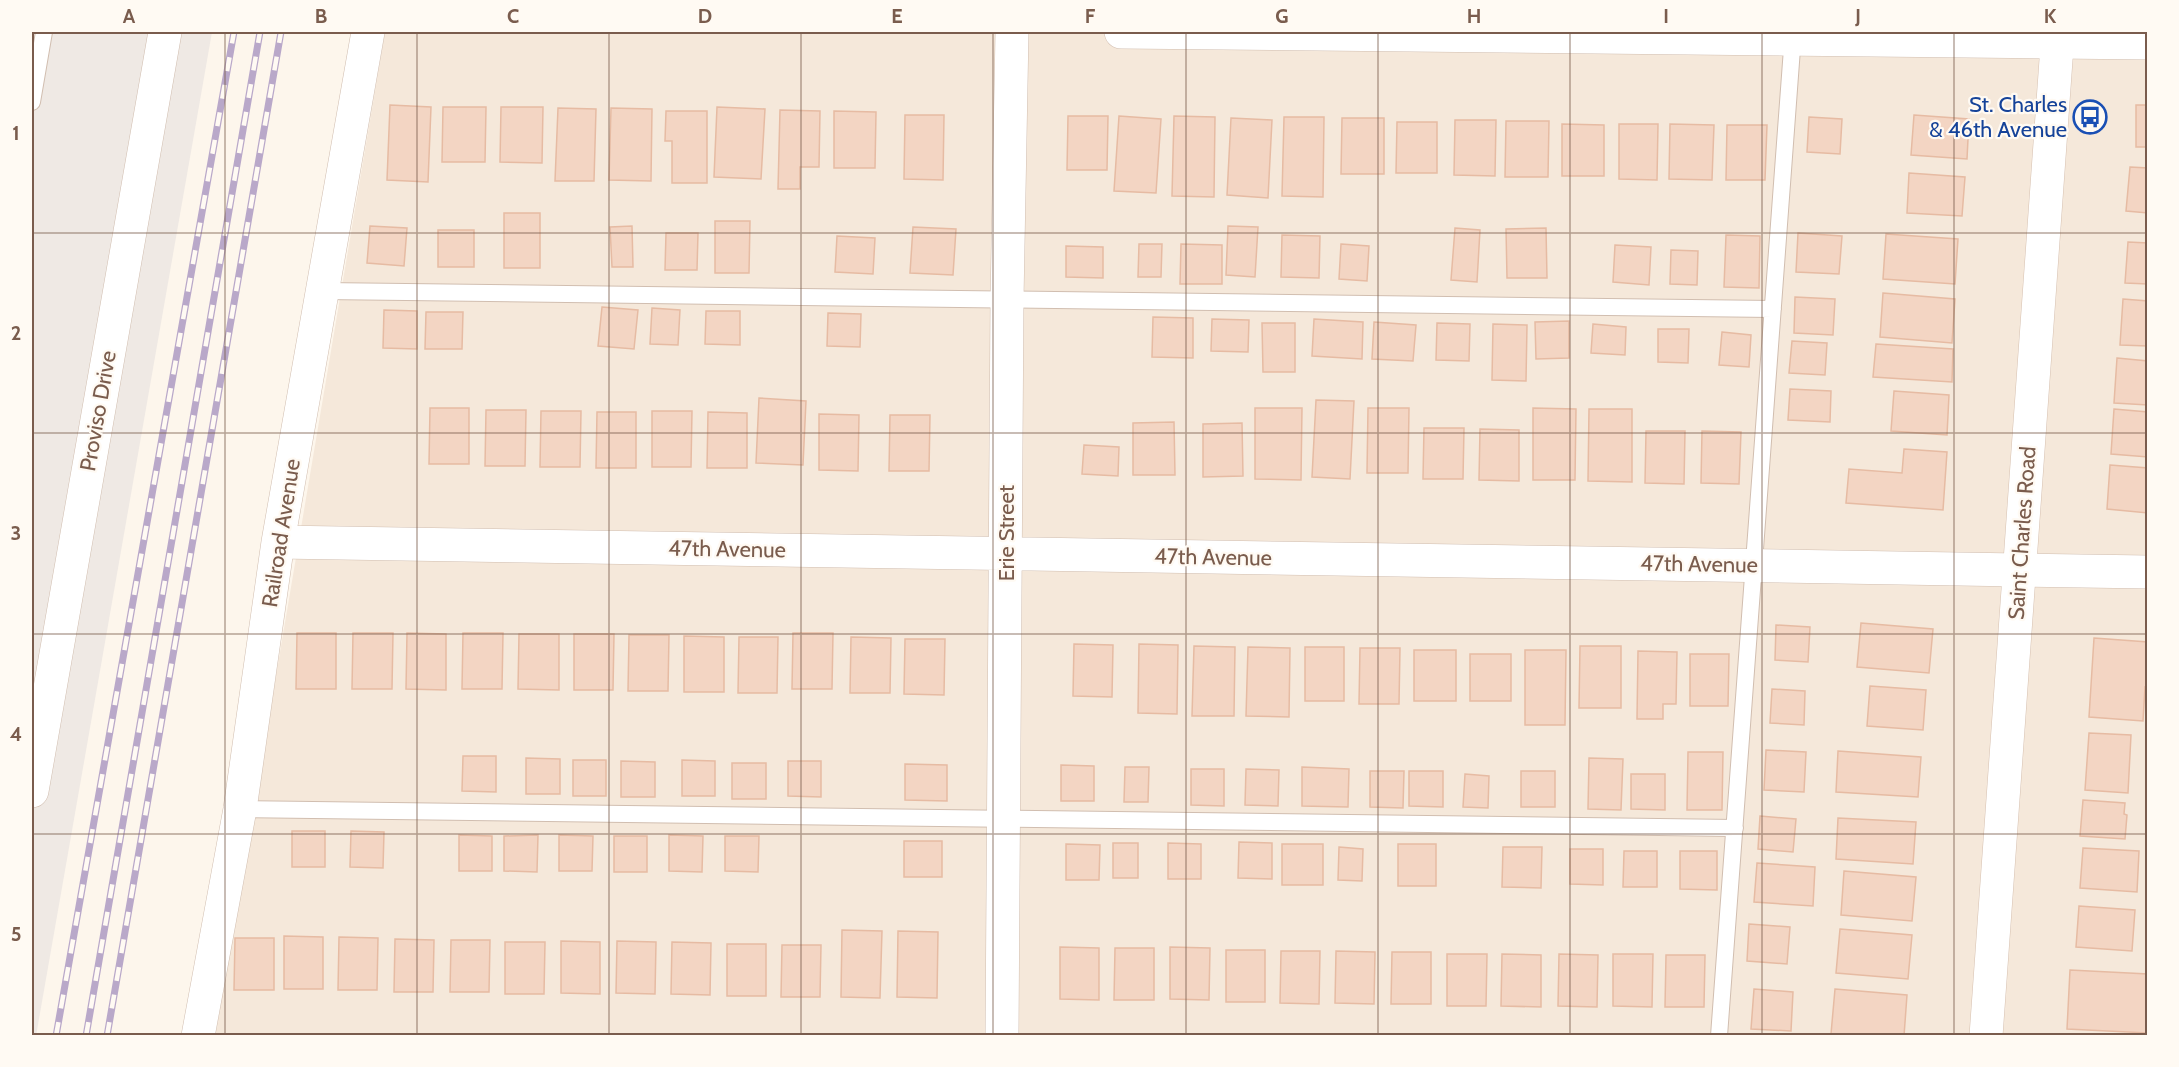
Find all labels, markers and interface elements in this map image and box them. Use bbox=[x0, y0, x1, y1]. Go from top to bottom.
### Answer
text: A bbox=[123, 4, 136, 28]
text: B bbox=[315, 4, 327, 28]
text: C bbox=[507, 4, 519, 28]
text: D bbox=[698, 4, 712, 28]
text: E bbox=[891, 4, 903, 28]
text: F bbox=[1085, 4, 1096, 28]
text: G bbox=[1275, 4, 1289, 28]
text: H bbox=[1467, 4, 1481, 28]
text: I bbox=[1663, 4, 1669, 28]
text: J bbox=[1854, 4, 1861, 28]
text: K bbox=[2044, 4, 2057, 28]
place label: St. Charles & 46th Avenue bbox=[1929, 91, 2067, 143]
bus stop icon: St. Charles & 46th Avenue bbox=[2072, 99, 2108, 135]
text: 1 bbox=[12, 121, 20, 145]
text: 2 bbox=[11, 321, 21, 345]
street label: Proviso Drive bbox=[74, 349, 122, 473]
street label: Saint Charles Road bbox=[2002, 445, 2042, 621]
street label: Railroad Avenue bbox=[256, 457, 306, 609]
street label: Erie Street bbox=[993, 484, 1020, 581]
text: 3 bbox=[11, 521, 21, 545]
street label: 47th Avenue bbox=[668, 534, 786, 564]
street label: 47th Avenue bbox=[1154, 542, 1272, 572]
street label: 47th Avenue bbox=[1640, 549, 1758, 579]
text: 4 bbox=[10, 722, 22, 746]
text: 5 bbox=[11, 922, 21, 946]

